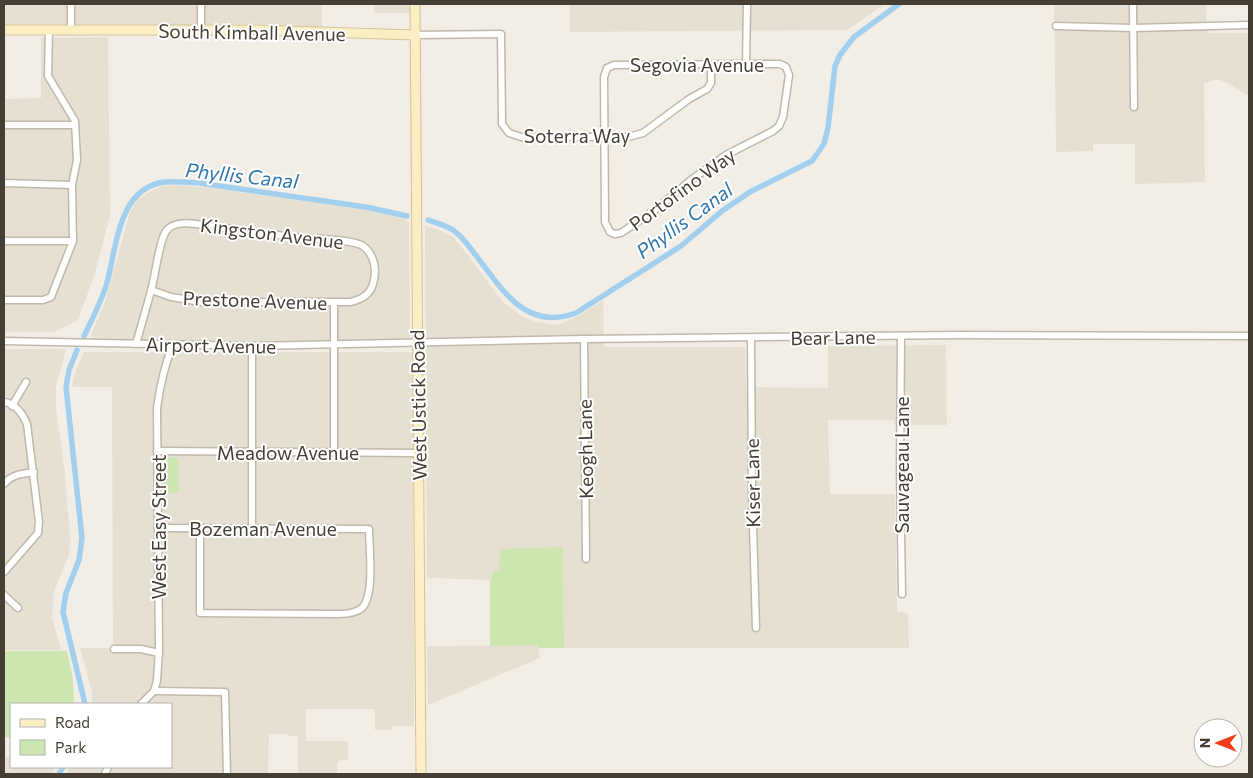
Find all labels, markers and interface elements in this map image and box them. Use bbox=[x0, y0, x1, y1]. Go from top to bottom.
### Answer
street label: South Kimball Avenue bbox=[158, 19, 346, 45]
street label: Segovia Avenue bbox=[630, 53, 764, 76]
street label: Soterra Way bbox=[524, 124, 630, 147]
street label: Portofino Way bbox=[624, 143, 740, 235]
water label: Phyllis Canal bbox=[184, 157, 301, 193]
water label: Phyllis Canal bbox=[631, 176, 738, 263]
street label: Kingston Avenue bbox=[199, 213, 345, 253]
street label: Prestone Avenue bbox=[182, 286, 328, 314]
street label: Bear Lane bbox=[790, 325, 876, 349]
street label: West Ustick Road bbox=[405, 329, 431, 481]
street label: Airport Avenue bbox=[146, 332, 276, 358]
street label: Sauvageau Lane bbox=[890, 396, 913, 534]
street label: Keogh Lane bbox=[573, 399, 597, 499]
street label: Kiser Lane bbox=[740, 438, 764, 528]
street label: Meadow Avenue bbox=[217, 441, 359, 464]
street label: West Easy Street bbox=[147, 454, 170, 599]
street label: Bozeman Avenue bbox=[189, 517, 337, 540]
legend bbox=[10, 703, 172, 768]
text: Road bbox=[55, 713, 90, 731]
north arrow bbox=[1193, 718, 1243, 768]
text: Park bbox=[55, 738, 86, 756]
text: N bbox=[1196, 738, 1213, 748]

